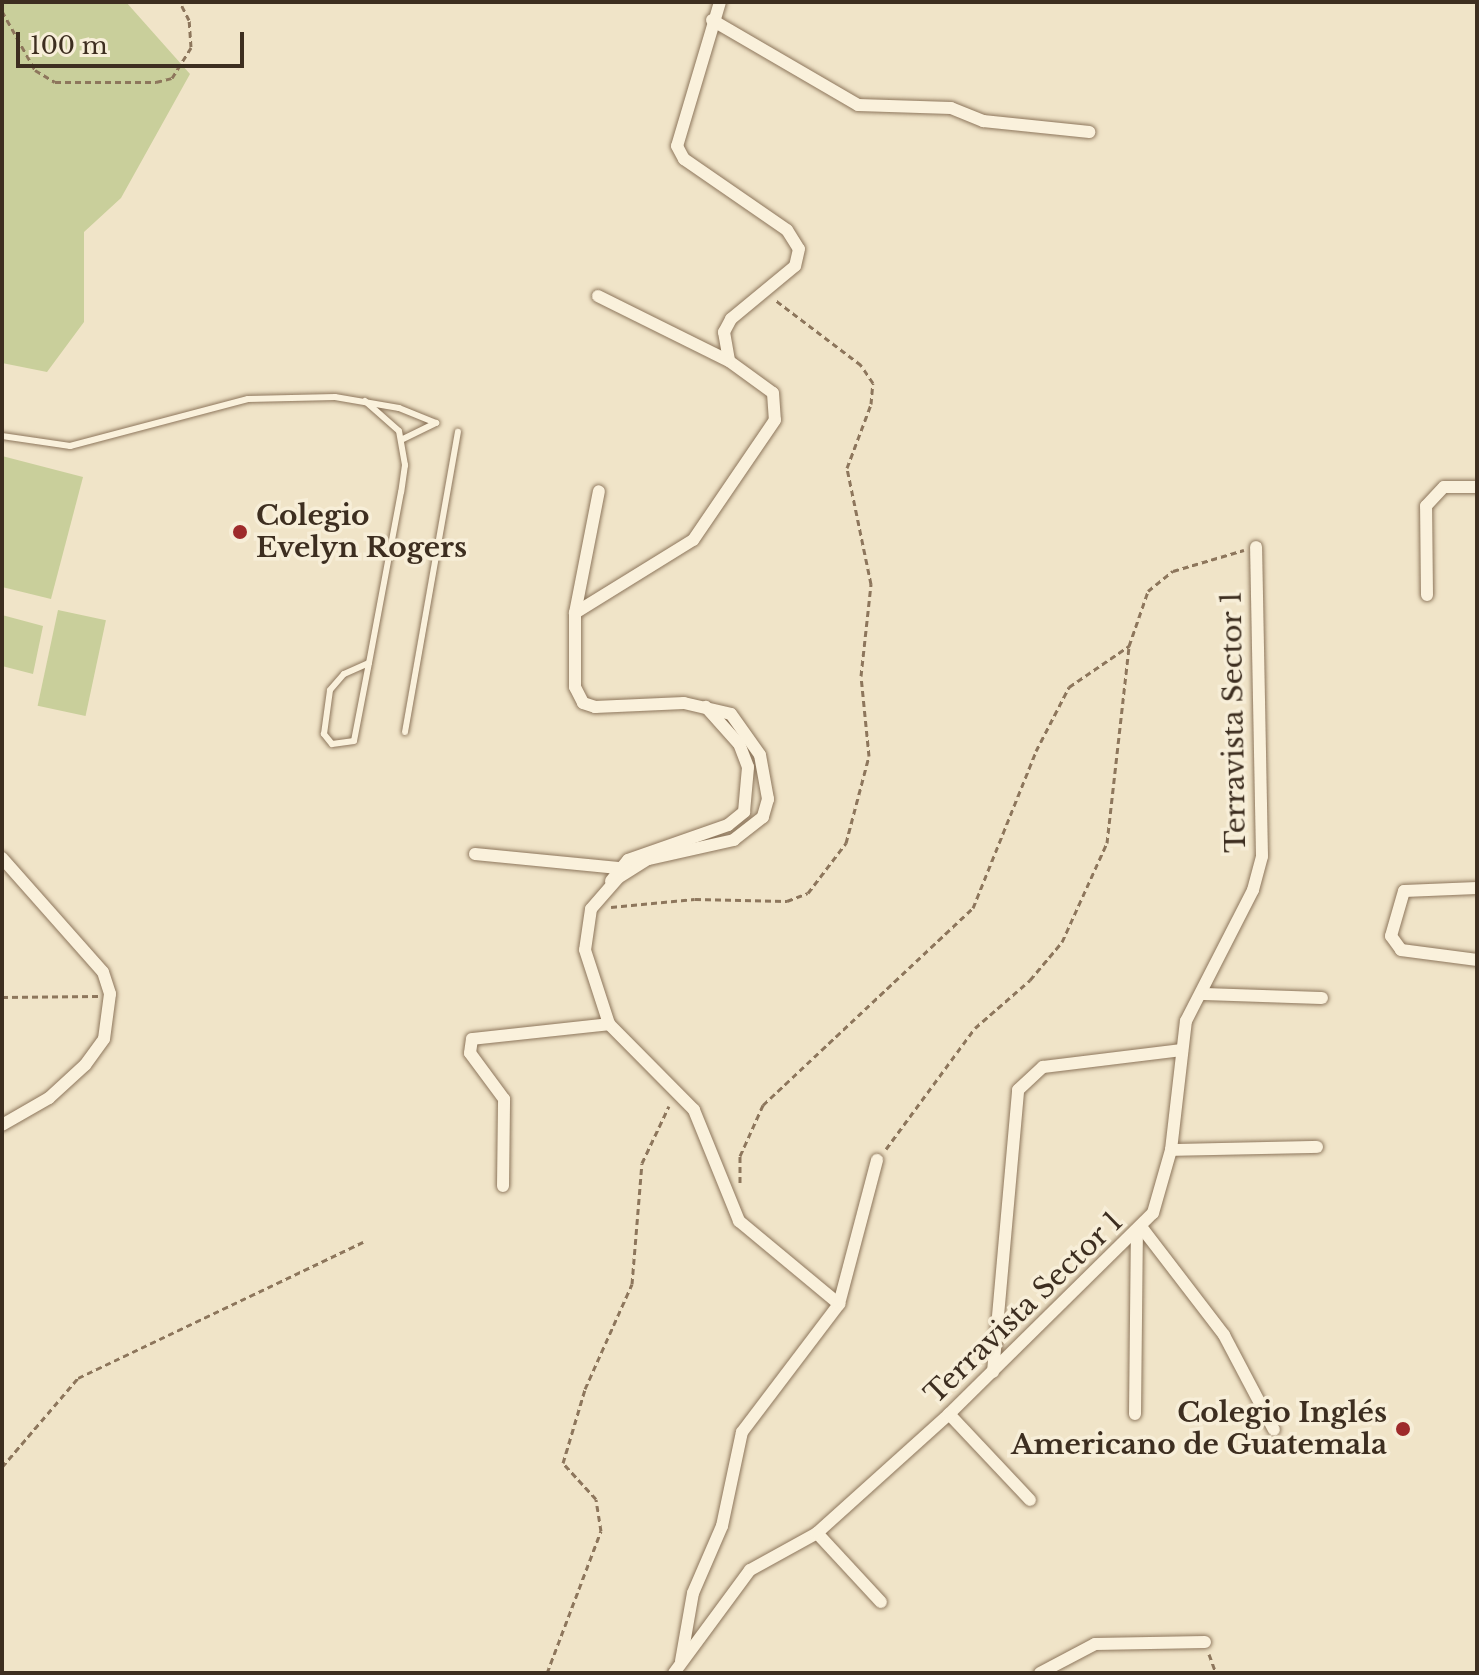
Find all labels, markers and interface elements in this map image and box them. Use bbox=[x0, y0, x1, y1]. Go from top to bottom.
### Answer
scale bar bbox=[20, 16, 248, 66]
text: 100 m bbox=[30, 31, 108, 60]
place label: Colegio Evelyn Rogers bbox=[256, 499, 467, 565]
marker: Colegio Evelyn Rogers bbox=[231, 523, 249, 541]
street label: Terravista Sector 1 bbox=[1215, 590, 1253, 854]
street label: Terravista Sector 1 bbox=[918, 1205, 1130, 1411]
place label: Colegio Inglés Americano de Guatemala bbox=[1011, 1396, 1387, 1462]
marker: Colegio Inglés Americano de Guatemala bbox=[1394, 1420, 1412, 1438]

